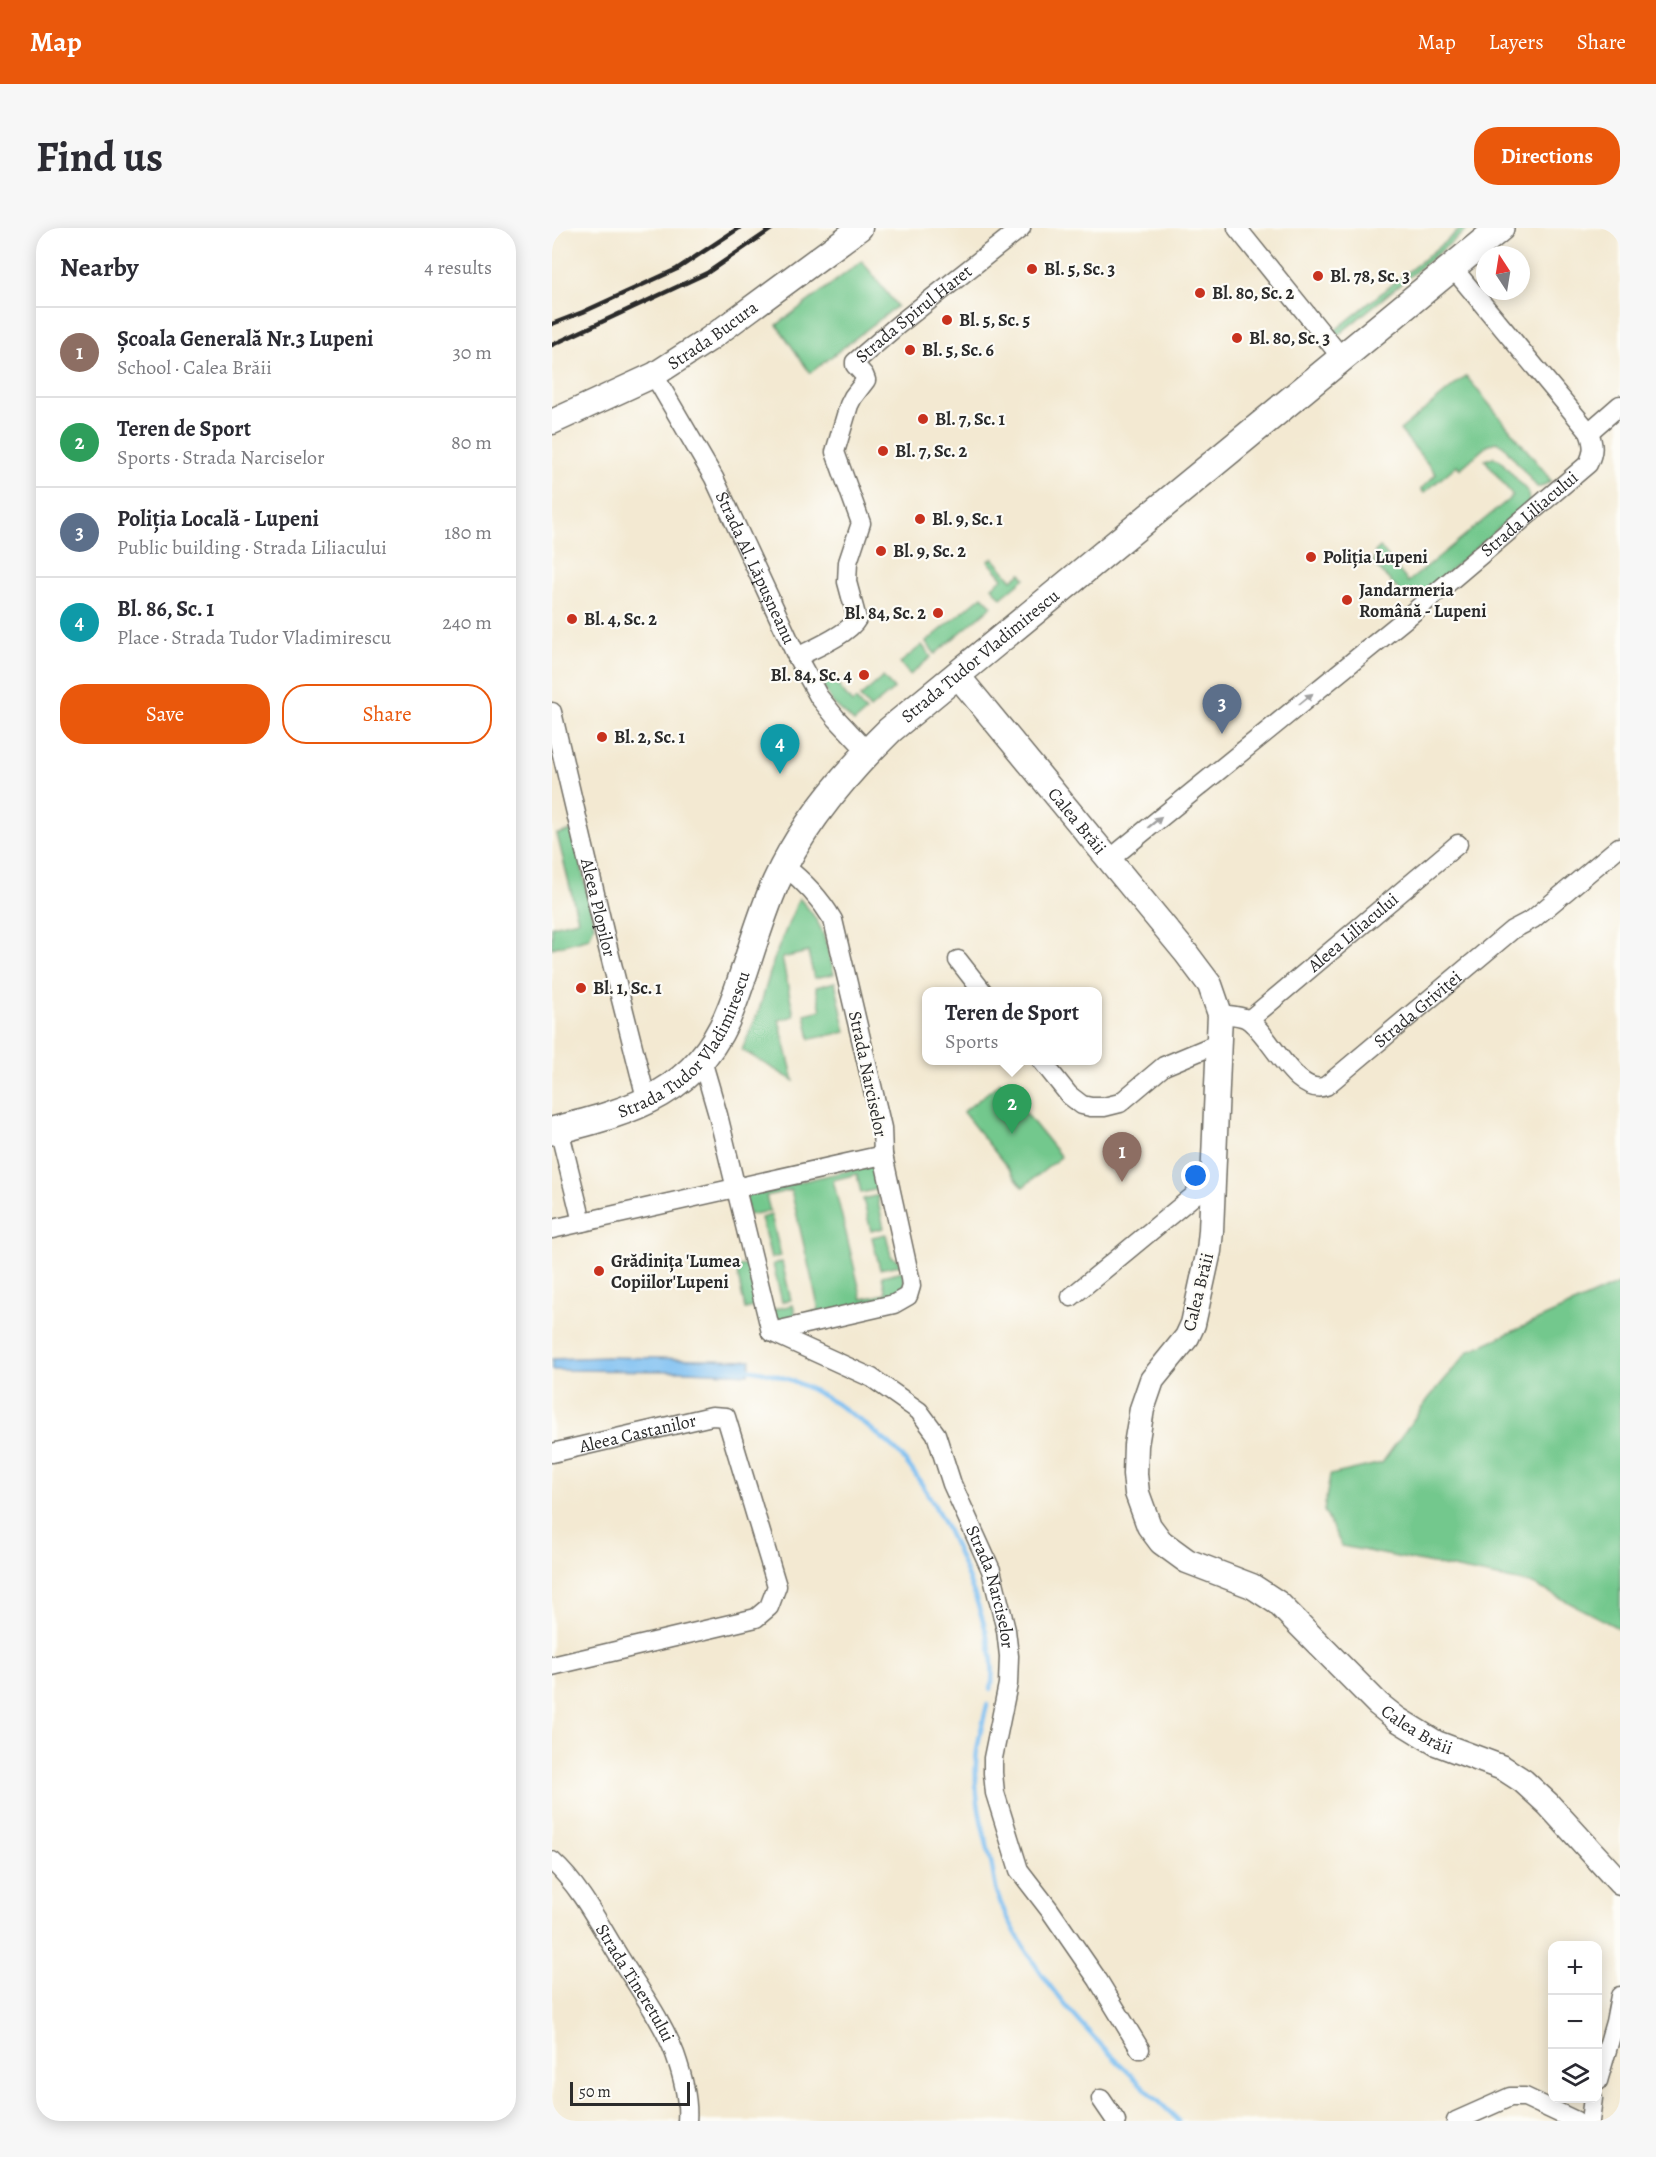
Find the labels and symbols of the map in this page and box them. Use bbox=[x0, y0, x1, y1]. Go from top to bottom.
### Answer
north arrow bbox=[1476, 246, 1530, 300]
place label: Bl. 5, Sc. 3 bbox=[1044, 257, 1116, 281]
street label: Strada Spirul Haret bbox=[850, 259, 977, 368]
marker: Bl. 5, Sc. 3 bbox=[1025, 262, 1039, 276]
place label: Bl. 78, Sc. 3 bbox=[1330, 264, 1410, 288]
marker: Bl. 78, Sc. 3 bbox=[1311, 269, 1325, 283]
place label: Bl. 80, Sc. 2 bbox=[1212, 281, 1295, 305]
marker: Bl. 80, Sc. 2 bbox=[1193, 286, 1207, 300]
street label: Strada Bucura bbox=[663, 295, 763, 375]
place label: Bl. 5, Sc. 5 bbox=[959, 308, 1031, 332]
marker: Bl. 5, Sc. 5 bbox=[940, 313, 954, 327]
place label: Bl. 80, Sc. 3 bbox=[1249, 326, 1331, 350]
marker: Bl. 80, Sc. 3 bbox=[1230, 331, 1244, 345]
place label: Bl. 5, Sc. 6 bbox=[922, 338, 994, 362]
marker: Bl. 5, Sc. 6 bbox=[903, 343, 917, 357]
place label: Bl. 7, Sc. 1 bbox=[935, 407, 1006, 431]
marker: Bl. 7, Sc. 1 bbox=[916, 412, 930, 426]
place label: Bl. 7, Sc. 2 bbox=[895, 439, 968, 463]
marker: Bl. 7, Sc. 2 bbox=[876, 444, 890, 458]
street label: Strada Liliacului bbox=[1475, 466, 1583, 562]
street label: Strada Al. Lăpușneanu bbox=[710, 487, 801, 648]
place label: Bl. 9, Sc. 1 bbox=[932, 507, 1003, 531]
marker: Bl. 9, Sc. 1 bbox=[913, 512, 927, 526]
place label: Bl. 9, Sc. 2 bbox=[893, 539, 966, 563]
marker: Bl. 9, Sc. 2 bbox=[874, 544, 888, 558]
place label: Poliția Lupeni bbox=[1323, 545, 1428, 569]
marker: Poliția Lupeni bbox=[1304, 550, 1318, 564]
place label: Jandarmeria Română - Lupeni bbox=[1359, 578, 1486, 623]
street label: Strada Tudor Vladimirescu bbox=[896, 583, 1065, 728]
marker: Jandarmeria Română - Lupeni bbox=[1340, 593, 1354, 607]
place label: Bl. 84, Sc. 2 bbox=[844, 601, 926, 625]
marker: Bl. 84, Sc. 2 bbox=[931, 606, 945, 620]
place label: Bl. 4, Sc. 2 bbox=[584, 607, 657, 631]
marker: Bl. 4, Sc. 2 bbox=[565, 612, 579, 626]
place label: Bl. 84, Sc. 4 bbox=[771, 663, 853, 687]
marker: Bl. 84, Sc. 4 bbox=[857, 668, 871, 682]
pin: 3 bbox=[1202, 684, 1242, 734]
one-way arrow bbox=[1299, 693, 1314, 706]
pin: 4 bbox=[760, 724, 800, 774]
place label: Bl. 2, Sc. 1 bbox=[614, 725, 686, 749]
marker: Bl. 2, Sc. 1 bbox=[595, 730, 609, 744]
street label: Calea Brăii bbox=[1042, 782, 1112, 859]
one-way arrow bbox=[1147, 816, 1163, 829]
street label: Aleea Plopilor bbox=[575, 855, 622, 960]
street label: Aleea Liliacului bbox=[1302, 887, 1403, 978]
street label: Strada Griviţei bbox=[1368, 965, 1467, 1053]
street label: Strada Tudor Vladimirescu bbox=[614, 967, 756, 1124]
place label: Bl. 1, Sc. 1 bbox=[593, 976, 662, 1000]
marker: Bl. 1, Sc. 1 bbox=[574, 981, 588, 995]
street label: Strada Narciselor bbox=[843, 1009, 893, 1139]
pin: 2 bbox=[992, 1084, 1032, 1134]
pin: 1 bbox=[1102, 1132, 1142, 1182]
your location bbox=[1181, 1161, 1210, 1190]
place label: Grădinița 'Lumea Copiilor'Lupeni bbox=[611, 1249, 741, 1294]
street label: Calea Brăii bbox=[1177, 1250, 1219, 1334]
marker: Grădinița 'Lumea Copiilor'Lupeni bbox=[592, 1264, 606, 1278]
street label: Aleea Castanilor bbox=[576, 1408, 699, 1459]
street label: Strada Narciselor bbox=[960, 1521, 1020, 1650]
street label: Calea Brăii bbox=[1376, 1699, 1456, 1760]
street label: Strada Tineretului bbox=[590, 1919, 680, 2046]
scale bar bbox=[570, 2079, 690, 2106]

